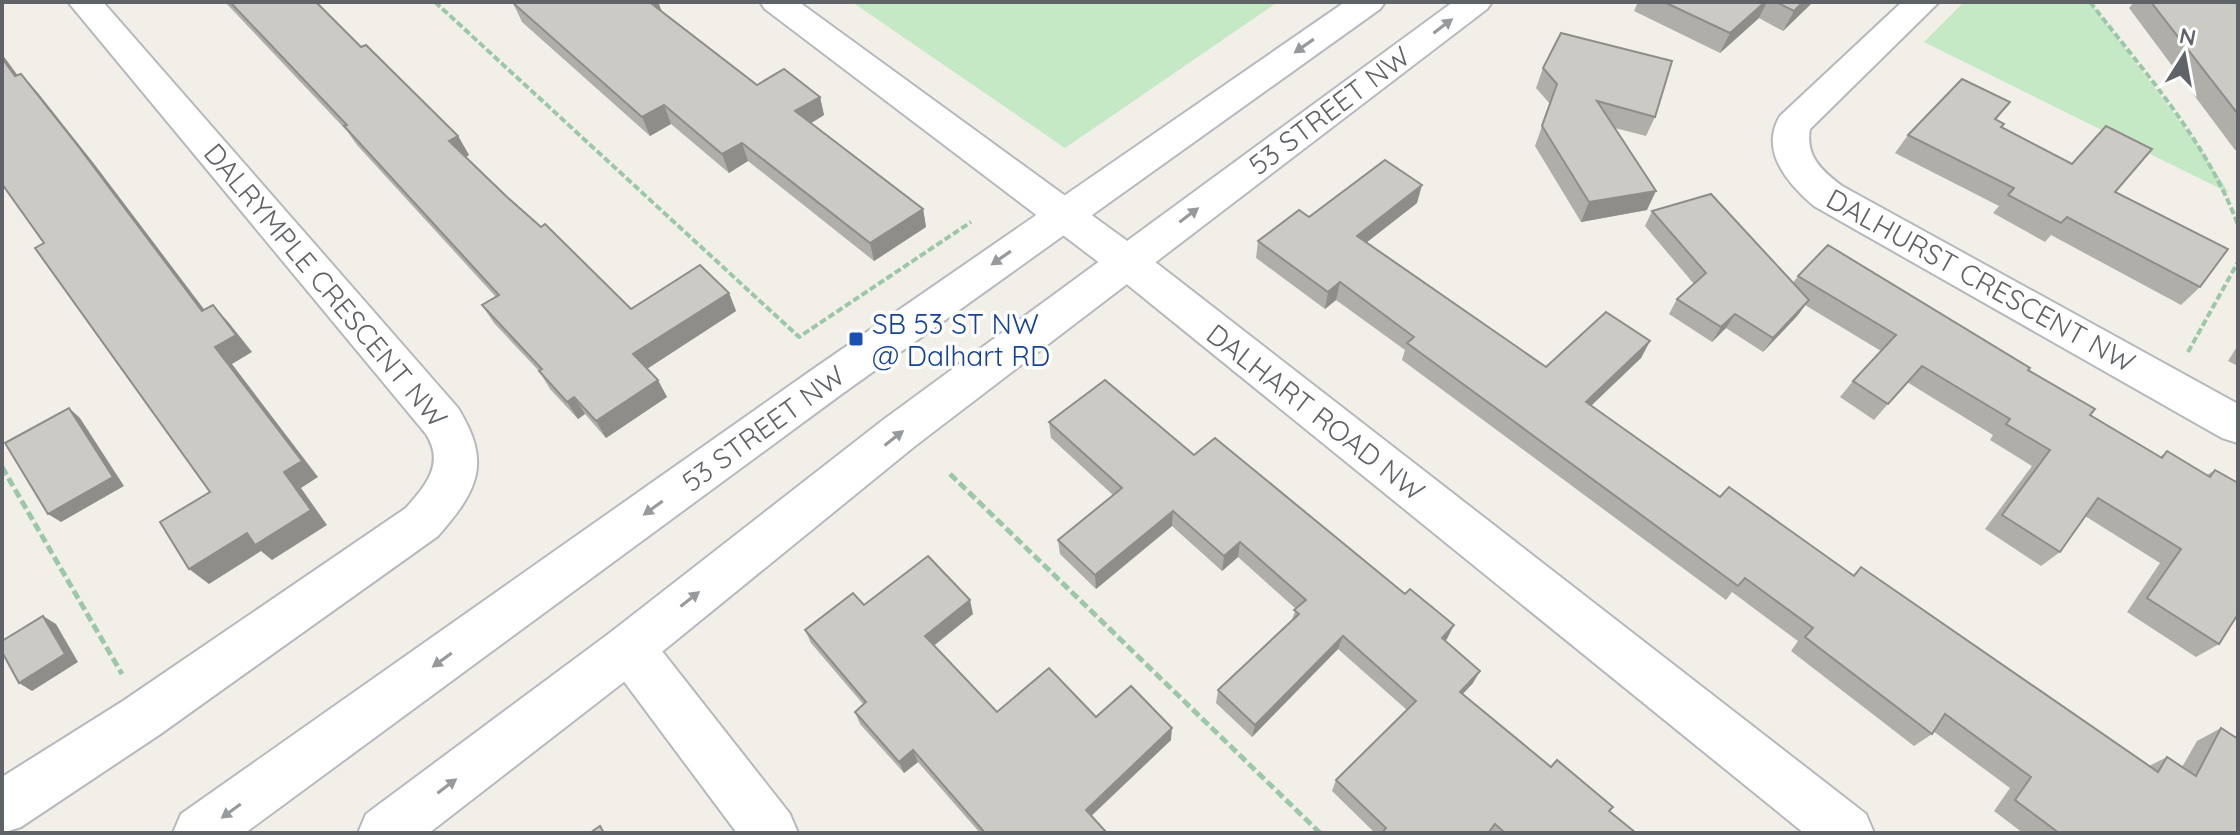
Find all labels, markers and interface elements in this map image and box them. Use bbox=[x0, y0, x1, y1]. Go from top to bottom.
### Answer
north arrow bbox=[2144, 16, 2224, 96]
one-way arrow bbox=[1432, 19, 1453, 34]
text: N bbox=[2177, 21, 2198, 52]
street label: 53 STREET NW bbox=[1241, 38, 1417, 182]
one-way arrow bbox=[1294, 38, 1315, 53]
street label: DALRYMPLE CRESCENT NW bbox=[197, 136, 455, 434]
street label: DALHURST CRESCENT NW bbox=[1821, 180, 2141, 380]
one-way arrow bbox=[1179, 208, 1200, 223]
one-way arrow bbox=[990, 250, 1011, 265]
place label: SB 53 ST NW @ Dalhart RD bbox=[872, 306, 1050, 373]
street label: DALHART ROAD NW bbox=[1200, 316, 1432, 508]
marker: SB 53 ST NW @ Dalhart RD bbox=[847, 330, 865, 348]
street label: 53 STREET NW bbox=[675, 357, 851, 499]
one-way arrow bbox=[884, 430, 904, 446]
one-way arrow bbox=[642, 500, 664, 516]
one-way arrow bbox=[680, 591, 700, 608]
one-way arrow bbox=[432, 652, 453, 667]
one-way arrow bbox=[437, 778, 457, 794]
one-way arrow bbox=[220, 803, 241, 818]

